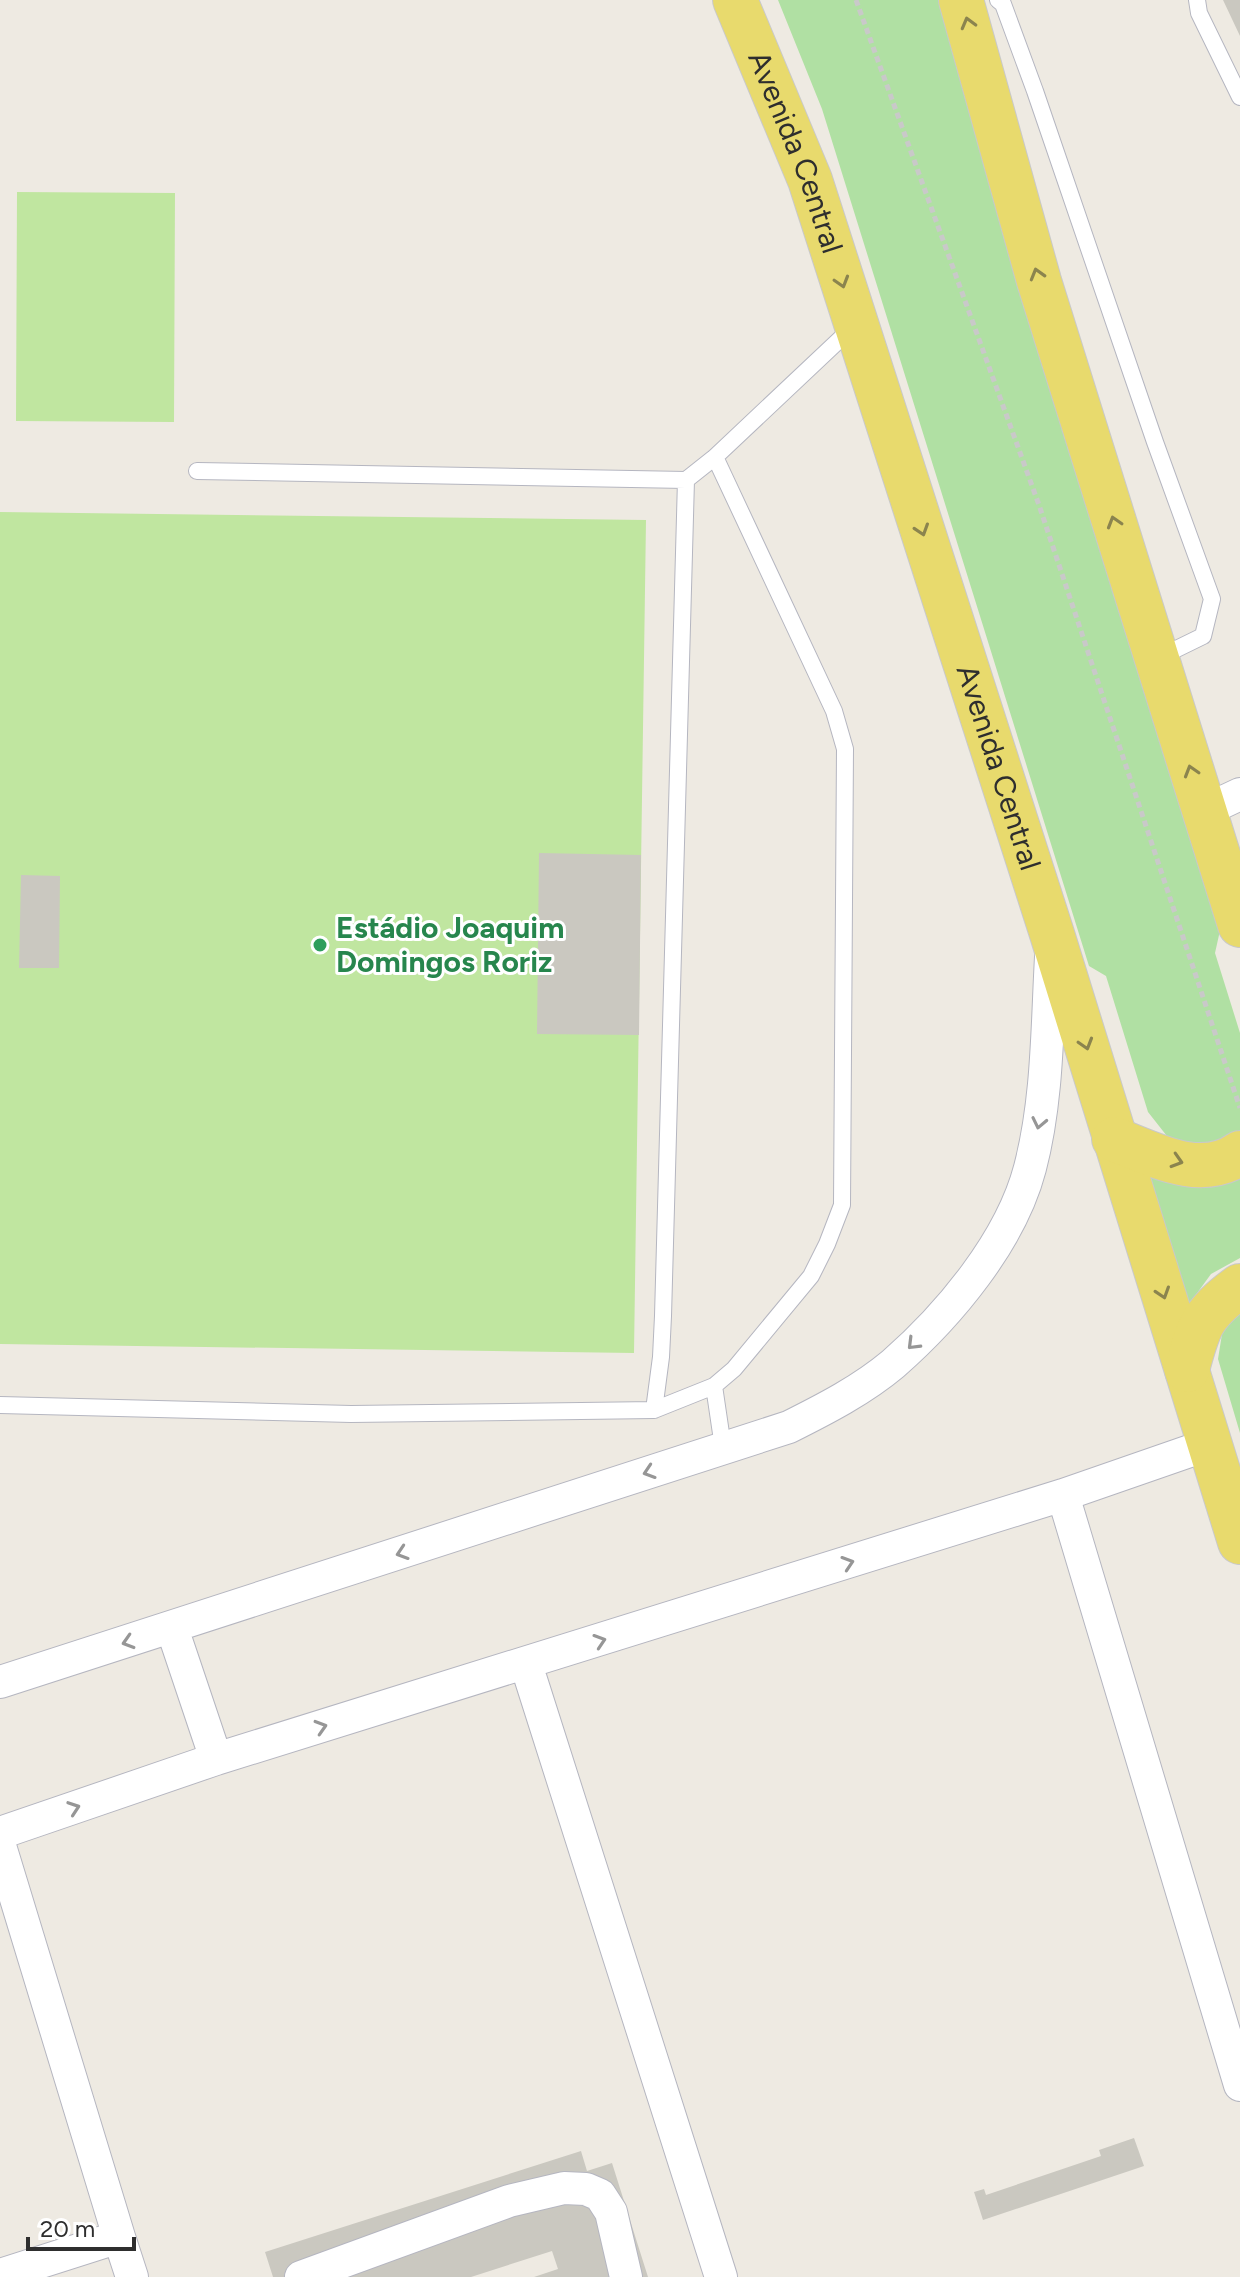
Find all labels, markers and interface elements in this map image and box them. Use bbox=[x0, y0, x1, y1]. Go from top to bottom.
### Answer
one-way arrow bbox=[960, 17, 977, 31]
street label: Avenida Central bbox=[740, 45, 851, 258]
one-way arrow bbox=[1030, 267, 1046, 281]
one-way arrow bbox=[833, 275, 849, 289]
one-way arrow bbox=[1107, 516, 1123, 530]
one-way arrow bbox=[912, 522, 928, 536]
street label: Avenida Central bbox=[949, 660, 1049, 875]
one-way arrow bbox=[1184, 764, 1200, 778]
place label: Estádio Joaquim Domingos Roriz bbox=[336, 909, 564, 980]
marker: Estádio Joaquim Domingos Roriz bbox=[311, 936, 329, 954]
one-way arrow bbox=[1077, 1037, 1093, 1051]
one-way arrow bbox=[1031, 1116, 1048, 1129]
one-way arrow bbox=[1170, 1152, 1183, 1168]
one-way arrow bbox=[1153, 1285, 1169, 1299]
one-way arrow bbox=[908, 1335, 922, 1349]
one-way arrow bbox=[643, 1462, 657, 1478]
one-way arrow bbox=[396, 1543, 410, 1559]
one-way arrow bbox=[841, 1556, 854, 1572]
one-way arrow bbox=[122, 1633, 136, 1649]
one-way arrow bbox=[593, 1634, 606, 1650]
one-way arrow bbox=[313, 1720, 327, 1736]
one-way arrow bbox=[66, 1801, 80, 1817]
scale bar bbox=[28, 2201, 134, 2251]
text: 20 m bbox=[40, 2214, 95, 2243]

